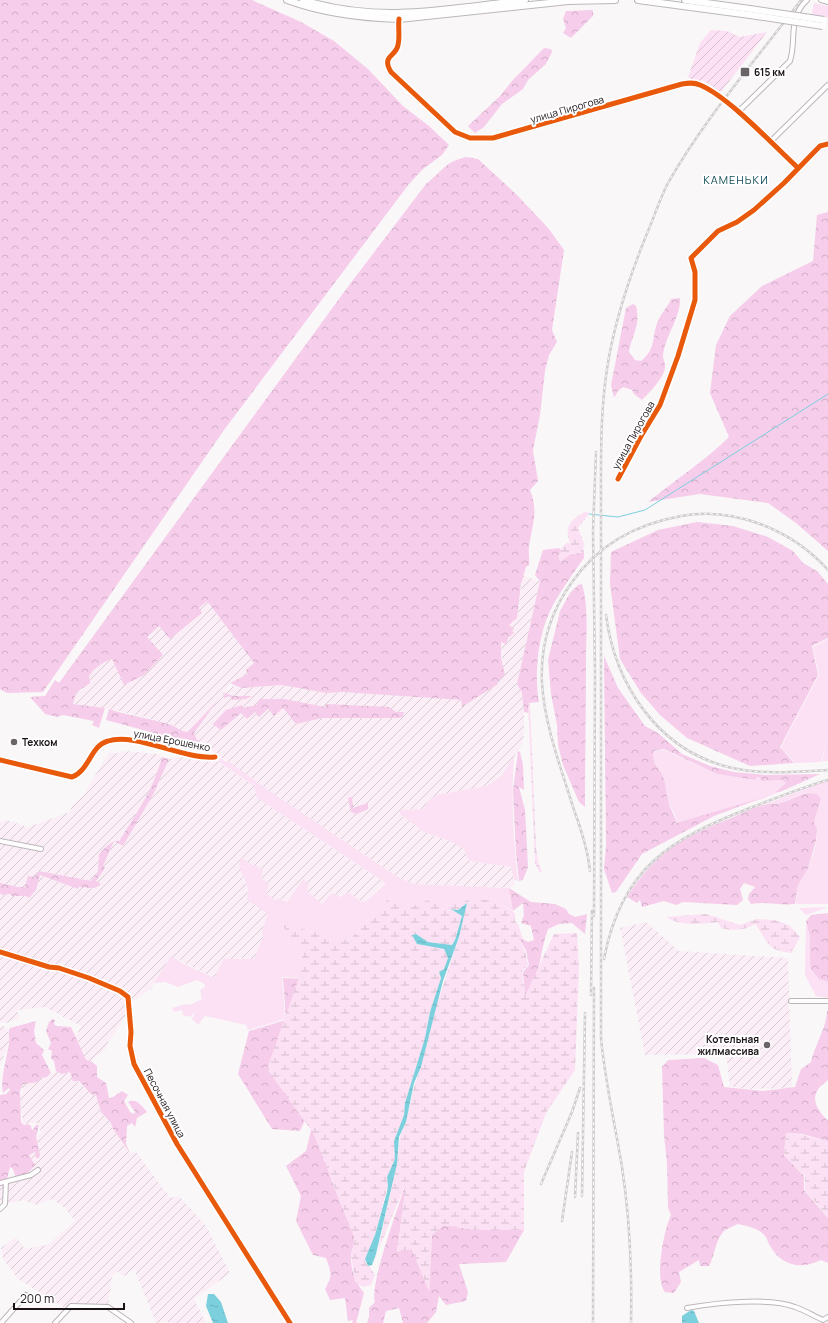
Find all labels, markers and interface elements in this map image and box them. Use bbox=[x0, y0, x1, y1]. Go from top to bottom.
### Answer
place label: 615 км bbox=[754, 65, 785, 79]
marker: 615 км bbox=[739, 66, 751, 78]
street label: улица Пирогова bbox=[529, 92, 605, 126]
district label: КАМЕНЬКИ bbox=[703, 172, 769, 187]
street label: улица Пирогова bbox=[608, 398, 658, 472]
street label: улица Ерошенко bbox=[132, 726, 212, 754]
place label: Техком bbox=[22, 735, 57, 749]
marker: Техком bbox=[9, 737, 19, 747]
place label: Котельная жилмассива bbox=[697, 1032, 759, 1058]
marker: Котельная жилмассива bbox=[762, 1040, 772, 1050]
street label: Песочная улица bbox=[141, 1066, 189, 1140]
scale bar bbox=[14, 1285, 124, 1311]
text: 200 m bbox=[20, 1290, 54, 1307]

